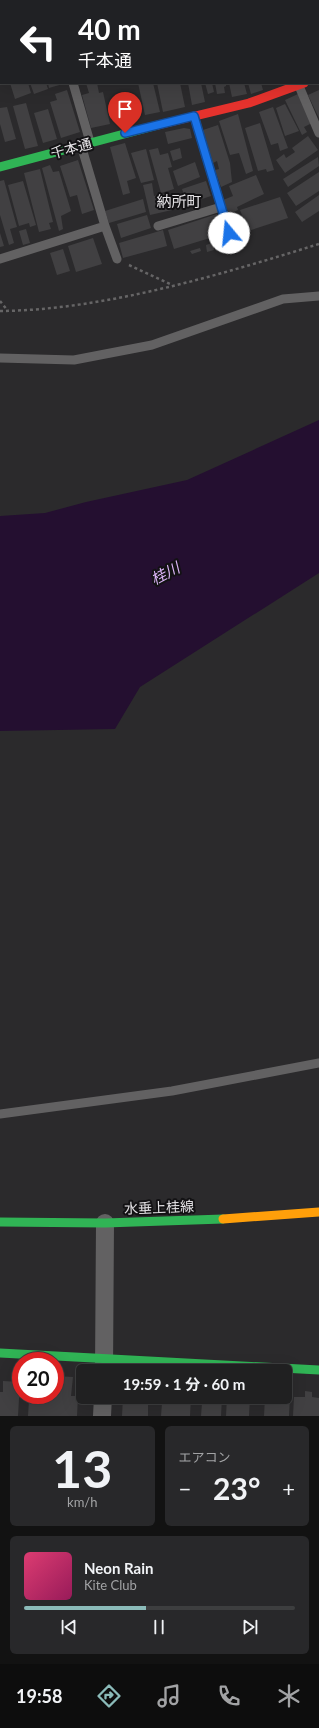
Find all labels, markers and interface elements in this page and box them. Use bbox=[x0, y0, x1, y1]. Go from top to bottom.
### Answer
text: 40 m bbox=[78, 12, 141, 46]
icon: left bbox=[12, 16, 64, 68]
text: 千本通 bbox=[78, 49, 132, 71]
pin bbox=[108, 92, 142, 133]
icon: arrive bbox=[114, 98, 136, 120]
street label: 千本通 bbox=[49, 134, 93, 162]
district label: 納所町 bbox=[156, 192, 202, 210]
position arrow bbox=[208, 212, 250, 254]
water label: 桂川 bbox=[148, 557, 184, 588]
street label: 水垂上桂線 bbox=[124, 1197, 194, 1217]
speed limit sign: 20 bbox=[12, 1352, 64, 1404]
text: 19:59 · 1 分 · 60 m bbox=[123, 1375, 245, 1393]
text: 13 bbox=[52, 1437, 112, 1499]
text: エアコン bbox=[179, 1449, 231, 1465]
text: 23° bbox=[213, 1470, 260, 1506]
text: − bbox=[179, 1475, 191, 1502]
text: + bbox=[282, 1475, 295, 1502]
text: km/h bbox=[67, 1494, 97, 1510]
text: Neon Rain bbox=[84, 1559, 153, 1577]
text: Kite Club bbox=[84, 1577, 137, 1593]
icon: previous bbox=[58, 1616, 80, 1638]
icon: pause bbox=[148, 1616, 170, 1638]
icon: next bbox=[239, 1616, 261, 1638]
icon: directions bbox=[95, 1682, 123, 1710]
icon: music bbox=[155, 1682, 183, 1710]
icon: phone bbox=[215, 1682, 243, 1710]
icon: climate bbox=[275, 1682, 303, 1710]
text: 19:58 bbox=[16, 1685, 62, 1707]

